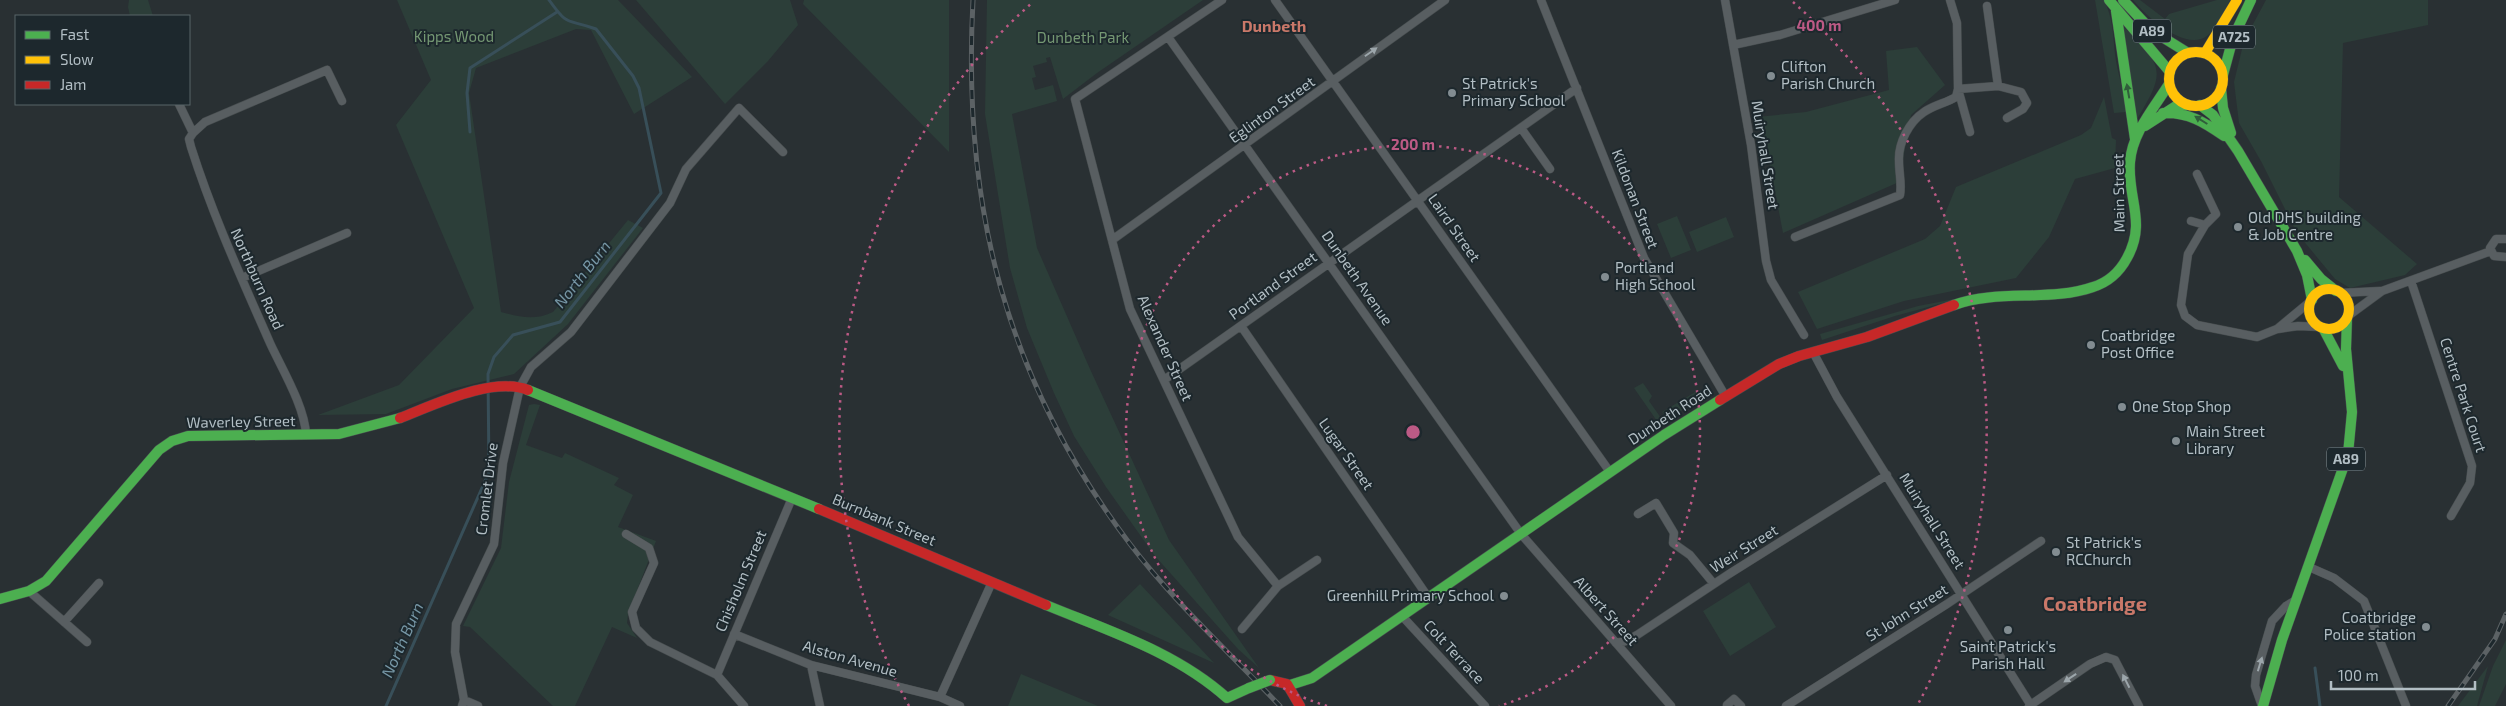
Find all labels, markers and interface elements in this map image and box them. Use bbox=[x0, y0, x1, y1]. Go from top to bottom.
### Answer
legend bbox=[15, 15, 190, 105]
district label: Dunbeth bbox=[1242, 16, 1306, 35]
text: 400 m bbox=[1797, 16, 1841, 34]
road number: A89 bbox=[2133, 20, 2171, 42]
text: Fast bbox=[60, 25, 90, 43]
road number: A725 bbox=[2213, 26, 2255, 48]
park label: Kipps Wood bbox=[414, 27, 494, 45]
park label: Dunbeth Park bbox=[1037, 28, 1130, 46]
one-way arrow bbox=[1364, 47, 1378, 57]
text: Slow bbox=[60, 50, 94, 68]
place label: Clifton Parish Church bbox=[1781, 57, 1875, 92]
marker: Clifton Parish Church bbox=[1765, 70, 1777, 82]
street label: Eglinton Street bbox=[1225, 72, 1318, 146]
place label: St Patrick's Primary School bbox=[1462, 74, 1565, 109]
text: Jam bbox=[60, 75, 86, 93]
one-way arrow bbox=[2123, 83, 2131, 99]
marker: St Patrick's Primary School bbox=[1446, 87, 1458, 99]
street label: Muiryhall Street bbox=[1749, 99, 1784, 211]
one-way arrow bbox=[2194, 116, 2208, 125]
text: 200 m bbox=[1391, 135, 1435, 153]
street label: Kildonan Street bbox=[1609, 146, 1663, 251]
street label: Main Street bbox=[2108, 153, 2128, 233]
street label: Laird Street bbox=[1425, 190, 1485, 265]
place label: Old DHS building & Job Centre bbox=[2248, 208, 2361, 243]
marker: Old DHS building & Job Centre bbox=[2232, 221, 2244, 233]
street label: Northburn Road bbox=[227, 225, 288, 332]
street label: Dunbeth Avenue bbox=[1318, 227, 1397, 328]
water label: North Burn bbox=[549, 236, 614, 311]
street label: Portland Street bbox=[1225, 247, 1320, 323]
place label: Portland High School bbox=[1615, 258, 1696, 293]
marker: Portland High School bbox=[1599, 271, 1611, 283]
street label: Alexander Street bbox=[1134, 292, 1197, 404]
place label: Coatbridge Post Office bbox=[2101, 326, 2175, 361]
street label: Centre Park Court bbox=[2437, 335, 2491, 455]
marker: Coatbridge Post Office bbox=[2085, 339, 2097, 351]
street label: Dunbeth Road bbox=[1624, 380, 1715, 448]
place label: One Stop Shop bbox=[2132, 397, 2231, 415]
marker: One Stop Shop bbox=[2116, 401, 2128, 413]
street label: Waverley Street bbox=[186, 411, 296, 431]
street label: Lugar Street bbox=[1315, 414, 1378, 493]
place label: Main Street Library bbox=[2186, 422, 2265, 457]
centre of rings bbox=[1404, 423, 1422, 441]
marker: Main Street Library bbox=[2170, 435, 2182, 447]
street label: Cromlet Drive bbox=[471, 442, 501, 536]
road number: A89 bbox=[2327, 448, 2365, 470]
street label: Muiryhall Street bbox=[1896, 469, 1970, 572]
street label: Burnbank Street bbox=[830, 489, 939, 549]
street label: Weir Street bbox=[1706, 520, 1781, 576]
street label: Chisholm Street bbox=[711, 527, 770, 634]
place label: St Patrick's RCChurch bbox=[2066, 533, 2142, 568]
marker: St Patrick's RCChurch bbox=[2050, 546, 2062, 558]
street label: Albert Street bbox=[1571, 572, 1643, 649]
street label: St John Street bbox=[1862, 580, 1951, 644]
place label: Greenhill Primary School bbox=[1327, 586, 1495, 604]
marker: Greenhill Primary School bbox=[1498, 590, 1510, 602]
district label: Coatbridge bbox=[2043, 591, 2147, 615]
water label: North Burn bbox=[377, 599, 427, 680]
place label: Coatbridge Police station bbox=[2324, 608, 2416, 643]
street label: Colt Terrace bbox=[1421, 616, 1489, 687]
marker: Coatbridge Police station bbox=[2420, 621, 2432, 633]
marker: Saint Patrick's Parish Hall bbox=[2002, 624, 2014, 636]
street label: Alston Avenue bbox=[801, 636, 900, 680]
place label: Saint Patrick's Parish Hall bbox=[1960, 637, 2056, 672]
one-way arrow bbox=[2256, 656, 2264, 671]
scale bar bbox=[2331, 658, 2475, 690]
text: 100 m bbox=[2338, 666, 2379, 684]
one-way arrow bbox=[2063, 673, 2076, 683]
one-way arrow bbox=[2122, 674, 2130, 688]

